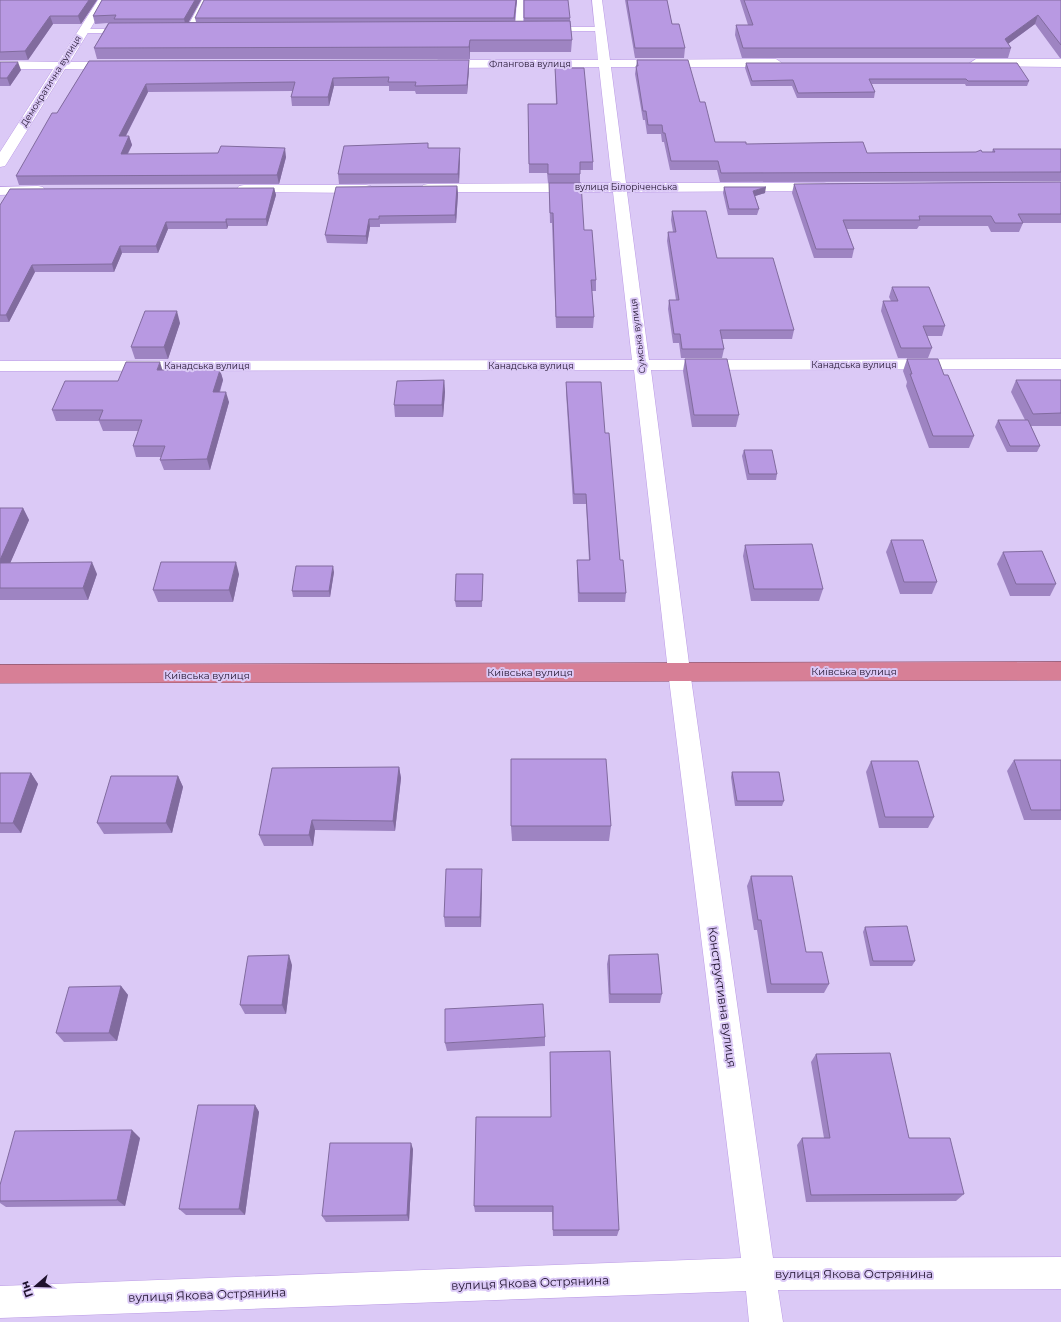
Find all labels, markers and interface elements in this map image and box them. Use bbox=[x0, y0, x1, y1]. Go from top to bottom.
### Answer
street label: Демократична вулиця bbox=[18, 33, 83, 128]
street label: Флангова вулиця bbox=[489, 58, 571, 69]
street label: вулиця Білоріченська bbox=[575, 181, 677, 192]
street label: Сумська вулиця bbox=[627, 298, 648, 374]
street label: Канадська вулиця bbox=[811, 359, 897, 370]
street label: Канадська вулиця bbox=[164, 360, 250, 371]
street label: Канадська вулиця bbox=[488, 360, 574, 371]
street label: Київська вулиця bbox=[811, 665, 897, 678]
street label: Київська вулиця bbox=[487, 666, 573, 679]
street label: Київська вулиця bbox=[164, 669, 250, 682]
street label: Конструктивна вулиця bbox=[705, 925, 740, 1068]
north arrow bbox=[16, 1266, 56, 1306]
street label: вулиця Якова Острянина bbox=[775, 1266, 933, 1281]
street label: вулиця Якова Острянина bbox=[451, 1272, 609, 1293]
text: Пн bbox=[17, 1279, 36, 1300]
street label: вулиця Якова Острянина bbox=[128, 1284, 286, 1305]

